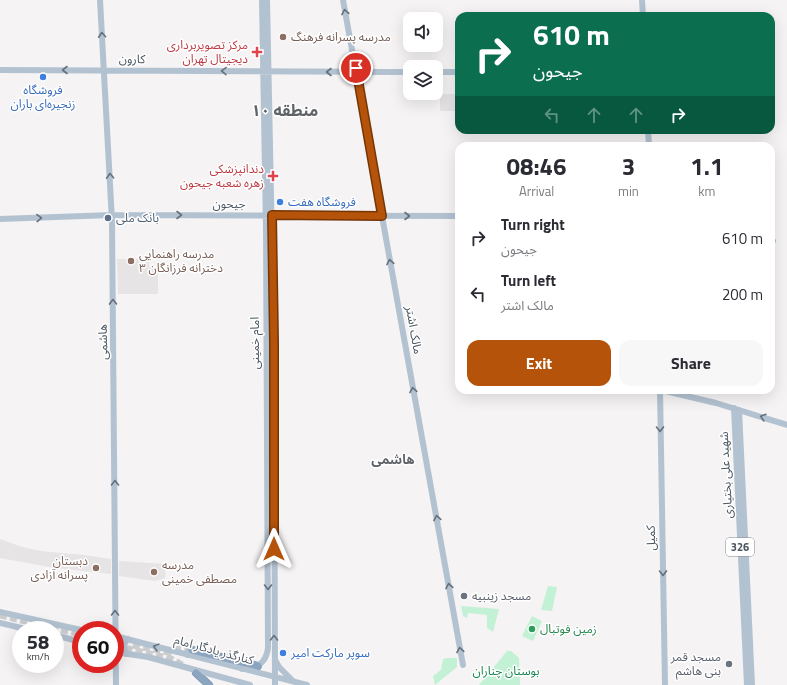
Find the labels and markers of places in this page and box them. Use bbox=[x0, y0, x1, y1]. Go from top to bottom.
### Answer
place label: مدرسه پسرانه فرهنگ bbox=[291, 27, 391, 46]
marker: مدرسه پسرانه فرهنگ bbox=[278, 32, 288, 42]
place label: مرکز تصویربرداری دیجیتال تهران bbox=[167, 35, 248, 68]
marker: مرکز تصویربرداری دیجیتال تهران bbox=[251, 46, 263, 58]
pin bbox=[339, 51, 373, 85]
marker: فروشگاه زنجیره‌ای باران bbox=[38, 72, 48, 82]
place label: فروشگاه زنجیره‌ای باران bbox=[10, 80, 76, 113]
place label: دندانپزشکی زهره شعبه جیحون bbox=[180, 159, 264, 192]
marker: دندانپزشکی زهره شعبه جیحون bbox=[267, 170, 279, 182]
place label: فروشگاه هفت bbox=[288, 192, 356, 211]
marker: فروشگاه هفت bbox=[275, 197, 285, 207]
place label: بانک ملی bbox=[116, 208, 159, 227]
marker: بانک ملی bbox=[103, 213, 113, 223]
place label: مدرسه راهنمایی دخترانه فرزانگان ۳ bbox=[139, 244, 223, 277]
marker: مدرسه راهنمایی دخترانه فرزانگان ۳ bbox=[126, 256, 136, 266]
place label: دبستان پسرانه آزادی bbox=[31, 551, 88, 584]
place label: مدرسه مصطفی خمینی bbox=[162, 555, 237, 588]
marker: دبستان پسرانه آزادی bbox=[91, 563, 101, 573]
marker: مدرسه مصطفی خمینی bbox=[149, 567, 159, 577]
place label: مسجد زینبیه bbox=[472, 586, 531, 605]
marker: مسجد زینبیه bbox=[459, 591, 469, 601]
place label: زمین فوتبال bbox=[540, 619, 597, 638]
marker: زمین فوتبال bbox=[527, 624, 537, 634]
place label: سوپر مارکت امیر bbox=[290, 643, 370, 662]
place label: مسجد قمر بنی هاشم bbox=[670, 647, 721, 680]
marker: سوپر مارکت امیر bbox=[278, 648, 288, 658]
marker: مسجد قمر بنی هاشم bbox=[724, 659, 734, 669]

